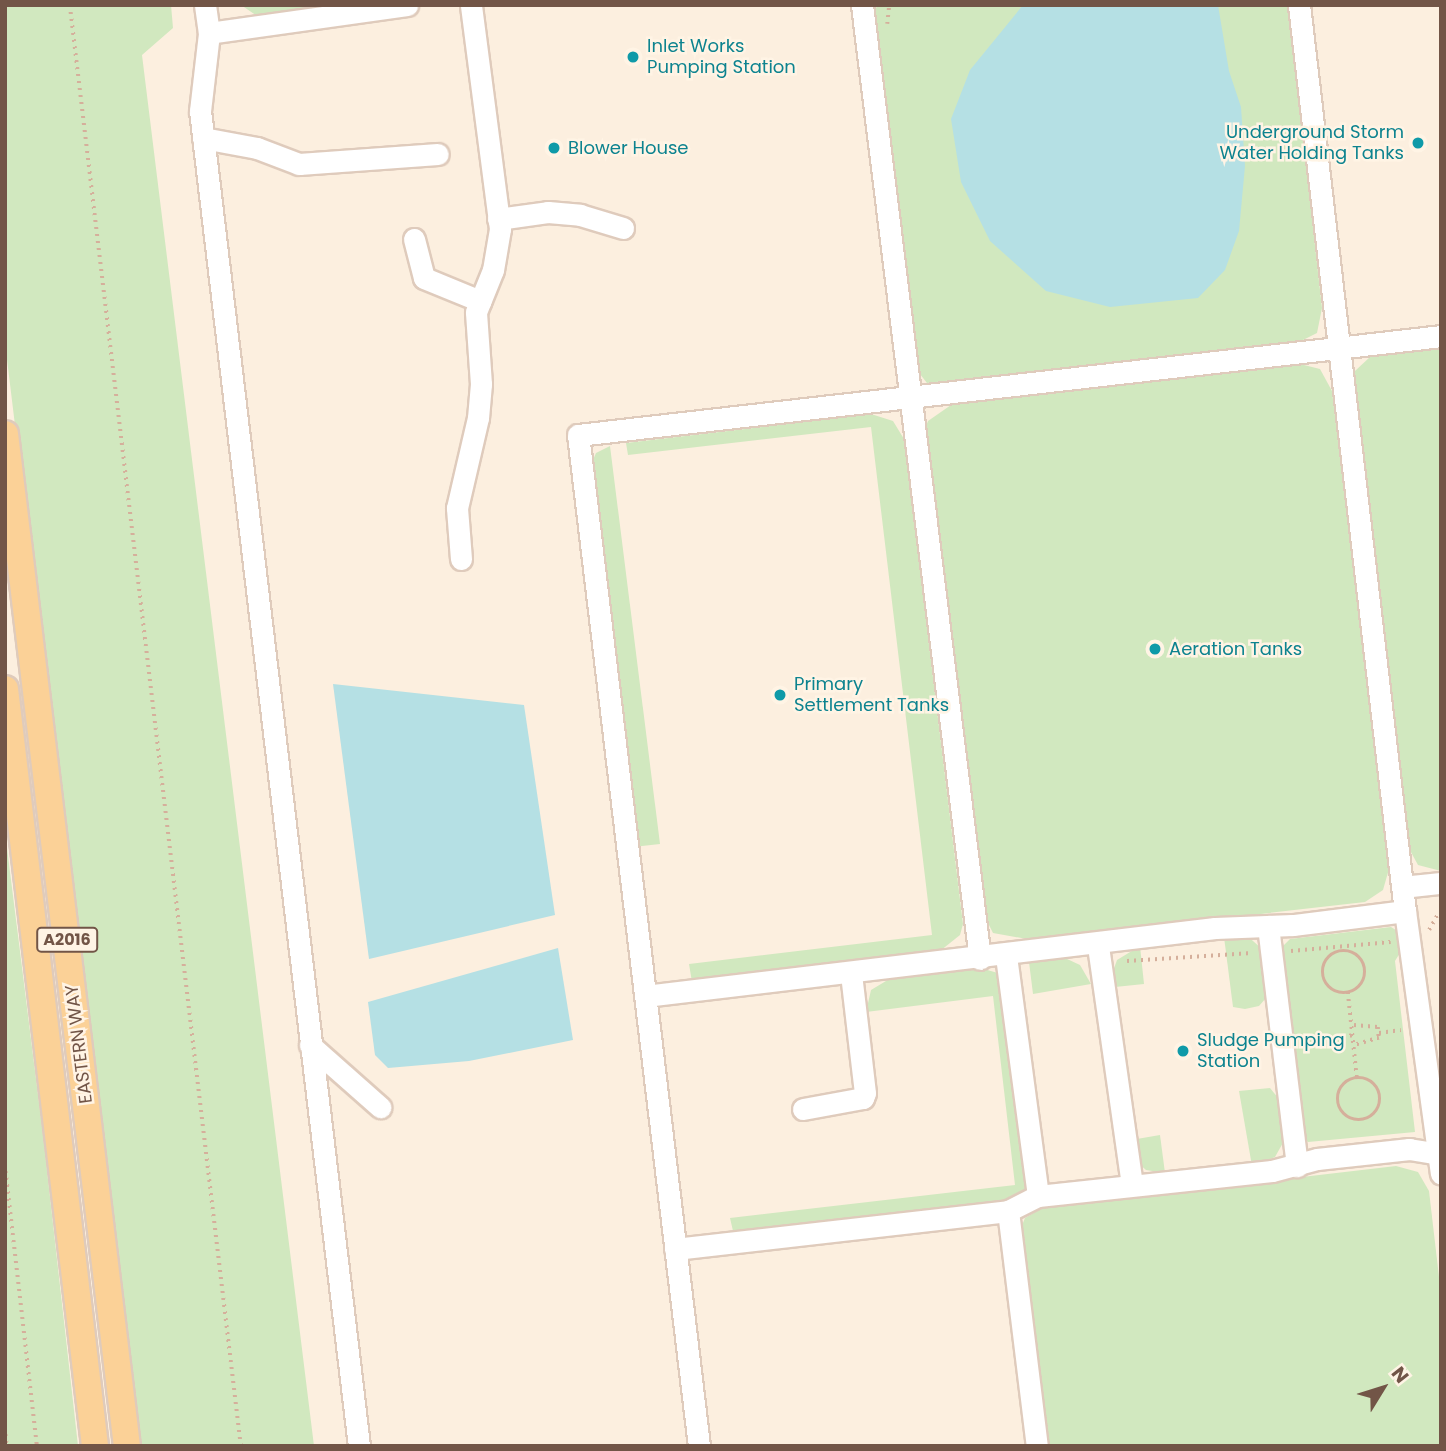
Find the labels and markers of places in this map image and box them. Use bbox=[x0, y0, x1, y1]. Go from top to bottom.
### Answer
place label: Inlet Works Pumping Station bbox=[647, 36, 796, 78]
marker: Inlet Works Pumping Station bbox=[625, 49, 641, 65]
place label: Underground Storm Water Holding Tanks bbox=[1219, 122, 1404, 164]
marker: Underground Storm Water Holding Tanks bbox=[1410, 135, 1426, 151]
place label: Blower House bbox=[568, 137, 688, 159]
marker: Blower House bbox=[546, 140, 562, 156]
place label: Aeration Tanks bbox=[1169, 638, 1302, 660]
marker: Aeration Tanks bbox=[1147, 641, 1163, 657]
place label: Primary Settlement Tanks bbox=[794, 674, 949, 716]
marker: Primary Settlement Tanks bbox=[772, 687, 788, 703]
place label: Sludge Pumping Station bbox=[1197, 1030, 1345, 1072]
marker: Sludge Pumping Station bbox=[1175, 1043, 1191, 1059]

